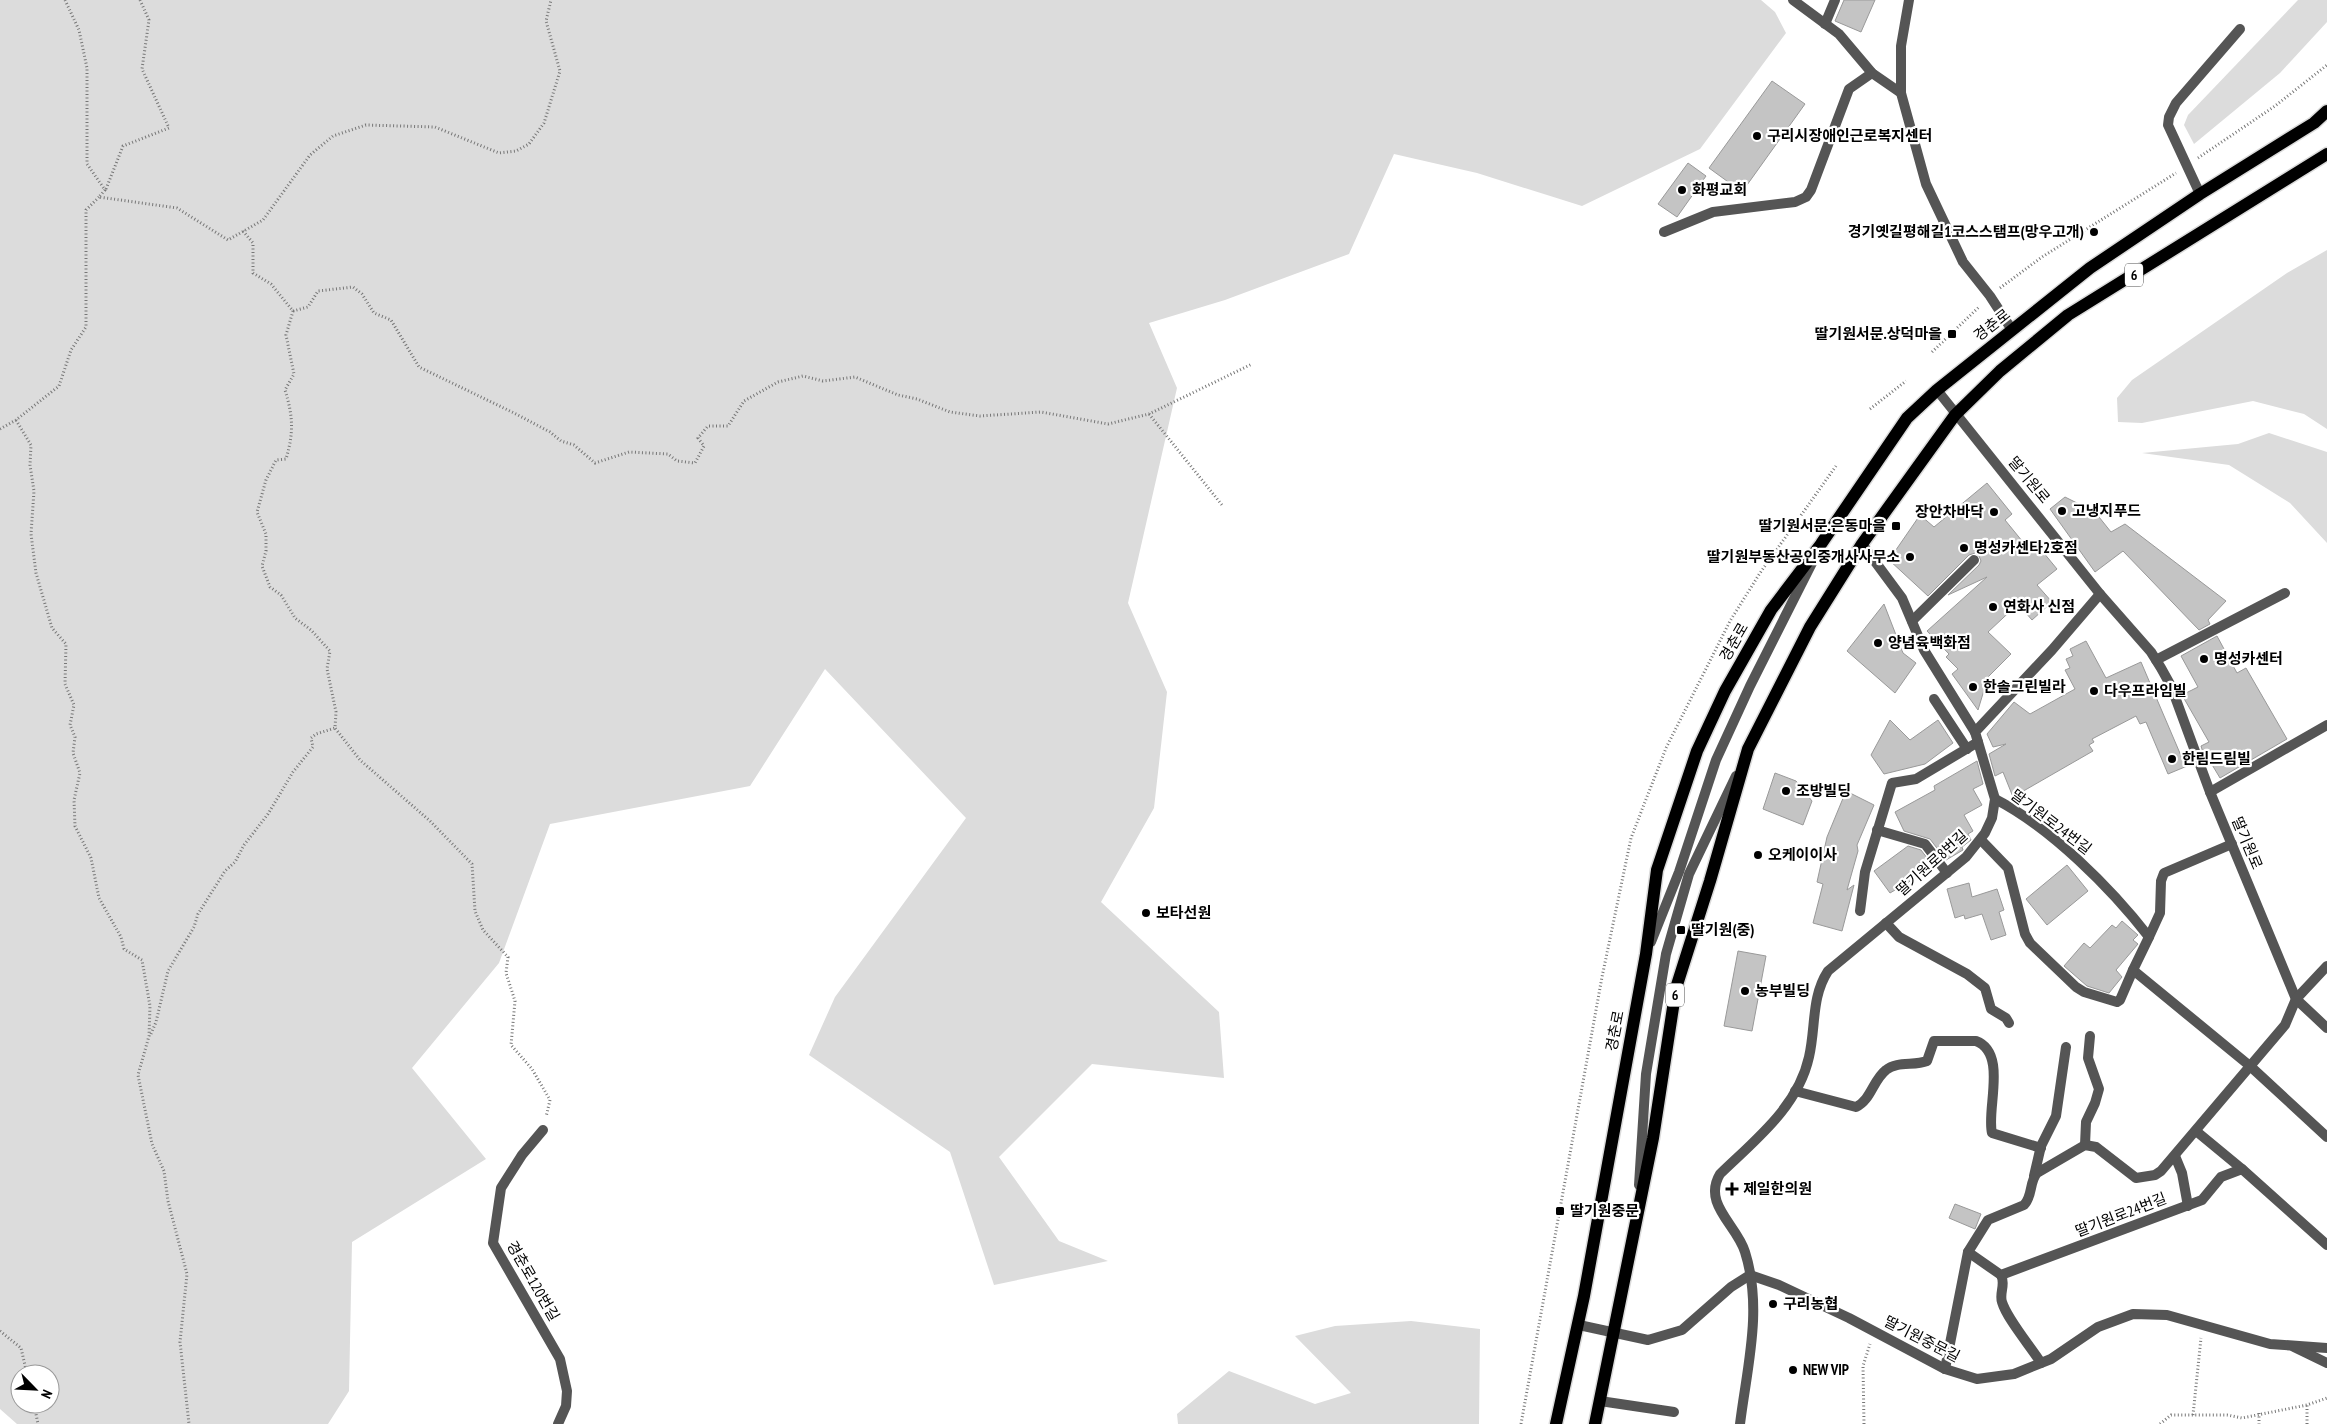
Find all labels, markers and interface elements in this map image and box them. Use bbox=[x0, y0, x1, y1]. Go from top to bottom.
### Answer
place label: 구리시장애인근로복지센터 bbox=[1767, 126, 1933, 145]
marker: 구리시장애인근로복지센터 bbox=[1751, 130, 1763, 142]
place label: 화평교회 bbox=[1692, 180, 1747, 199]
marker: 화평교회 bbox=[1676, 184, 1688, 196]
place label: 경기옛길평해길1코스스탬프(망우고개) bbox=[1848, 222, 2084, 241]
marker: 경기옛길평해길1코스스탬프(망우고개) bbox=[2088, 226, 2100, 238]
road number: 6 bbox=[2125, 264, 2143, 286]
street label: 경춘로 bbox=[1970, 304, 2014, 345]
place label: 딸기원서문.상덕마을 bbox=[1815, 324, 1942, 343]
marker: 딸기원서문.상덕마을 bbox=[1946, 328, 1958, 340]
street label: 딸기원로 bbox=[2004, 452, 2054, 507]
place label: 고냉지푸드 bbox=[2072, 501, 2141, 520]
place label: 장안차바닥 bbox=[1915, 502, 1984, 521]
marker: 고냉지푸드 bbox=[2056, 505, 2068, 517]
marker: 장안차바닥 bbox=[1988, 506, 2000, 518]
place label: 딸기원서문.은동마을 bbox=[1759, 516, 1886, 535]
marker: 딸기원서문.은동마을 bbox=[1890, 520, 1902, 532]
place label: 명성카센타2호점 bbox=[1974, 538, 2078, 557]
marker: 명성카센타2호점 bbox=[1958, 542, 1970, 554]
place label: 딸기원부동산공인중개사사무소 bbox=[1707, 547, 1900, 566]
marker: 딸기원부동산공인중개사사무소 bbox=[1904, 551, 1916, 563]
place label: 연화사 신점 bbox=[2003, 597, 2075, 616]
marker: 연화사 신점 bbox=[1987, 601, 1999, 613]
street label: 경춘로 bbox=[1715, 619, 1752, 664]
place label: 양념육백화점 bbox=[1888, 633, 1971, 652]
marker: 양념육백화점 bbox=[1872, 637, 1884, 649]
place label: 명성카센터 bbox=[2214, 649, 2283, 668]
marker: 명성카센터 bbox=[2198, 653, 2210, 665]
place label: 한솔그린빌라 bbox=[1983, 677, 2066, 696]
marker: 한솔그린빌라 bbox=[1967, 681, 1979, 693]
place label: 다우프라임빌 bbox=[2104, 681, 2187, 700]
marker: 다우프라임빌 bbox=[2088, 685, 2100, 697]
place label: 한림드림빌 bbox=[2182, 749, 2251, 768]
marker: 한림드림빌 bbox=[2166, 753, 2178, 765]
place label: 조방빌딩 bbox=[1796, 781, 1851, 800]
marker: 조방빌딩 bbox=[1780, 785, 1792, 797]
street label: 딸기원로24번길 bbox=[2007, 785, 2095, 858]
street label: 딸기원로 bbox=[2228, 814, 2267, 872]
street label: 딸기원로8번길 bbox=[1892, 826, 1971, 900]
place label: 오케이이사 bbox=[1768, 845, 1837, 864]
marker: 오케이이사 bbox=[1752, 849, 1764, 861]
place label: 보타선원 bbox=[1156, 903, 1211, 922]
marker: 보타선원 bbox=[1140, 907, 1152, 919]
place label: 딸기원(중) bbox=[1691, 920, 1755, 939]
marker: 딸기원(중) bbox=[1675, 924, 1687, 936]
place label: 농부빌딩 bbox=[1755, 981, 1810, 1000]
road number: 6 bbox=[1666, 984, 1684, 1006]
marker: 농부빌딩 bbox=[1739, 985, 1751, 997]
street label: 경춘로 bbox=[1601, 1009, 1628, 1053]
place label: 제일한의원 bbox=[1743, 1179, 1812, 1198]
marker: 제일한의원 bbox=[1725, 1182, 1739, 1196]
street label: 딸기원로24번길 bbox=[2072, 1188, 2169, 1241]
place label: 딸기원중문 bbox=[1570, 1201, 1639, 1220]
marker: 딸기원중문 bbox=[1554, 1205, 1566, 1217]
street label: 경춘로120번길 bbox=[503, 1237, 564, 1324]
place label: 구리농협 bbox=[1783, 1294, 1838, 1313]
marker: 구리농협 bbox=[1767, 1298, 1779, 1310]
street label: 딸기원중문길 bbox=[1881, 1311, 1963, 1366]
place label: NEW VIP bbox=[1803, 1360, 1849, 1379]
north arrow bbox=[10, 1364, 60, 1414]
marker: NEW VIP bbox=[1787, 1364, 1799, 1376]
text: N bbox=[37, 1387, 57, 1401]

